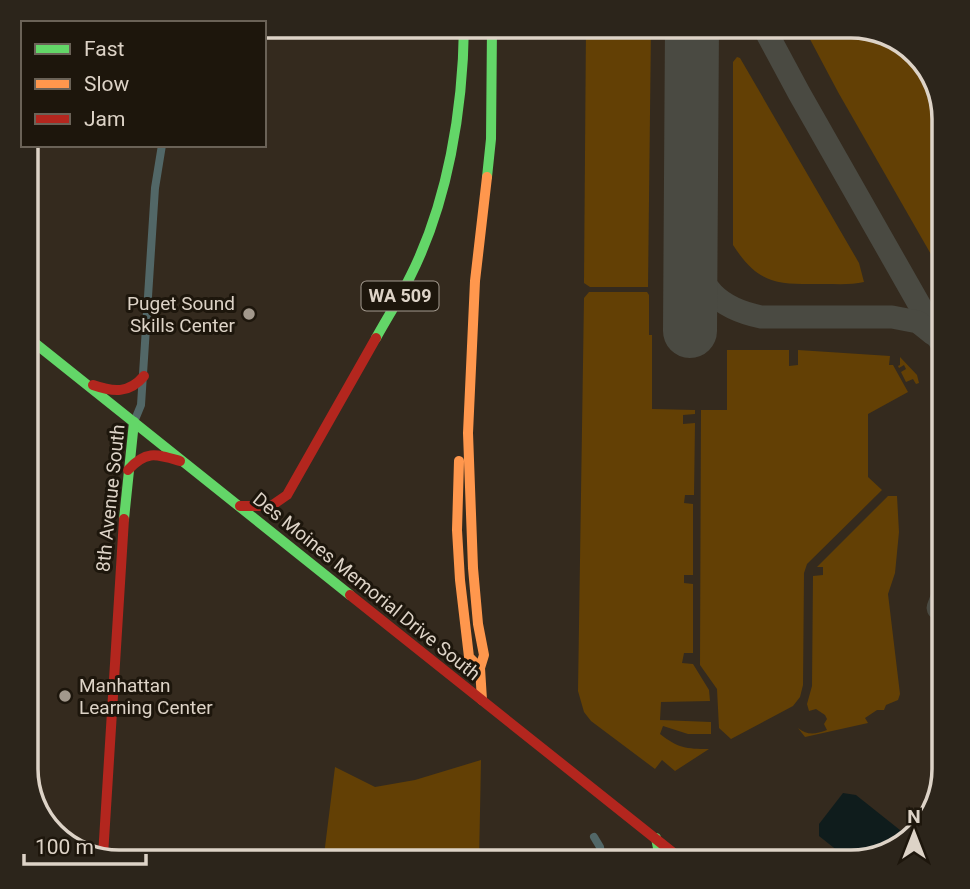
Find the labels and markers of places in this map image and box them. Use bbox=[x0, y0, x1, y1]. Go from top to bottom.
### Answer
place label: Puget Sound Skills Center bbox=[127, 292, 236, 337]
marker: Puget Sound Skills Center bbox=[241, 306, 257, 322]
place label: Manhattan Learning Center bbox=[79, 674, 213, 719]
marker: Manhattan Learning Center bbox=[57, 688, 73, 704]

